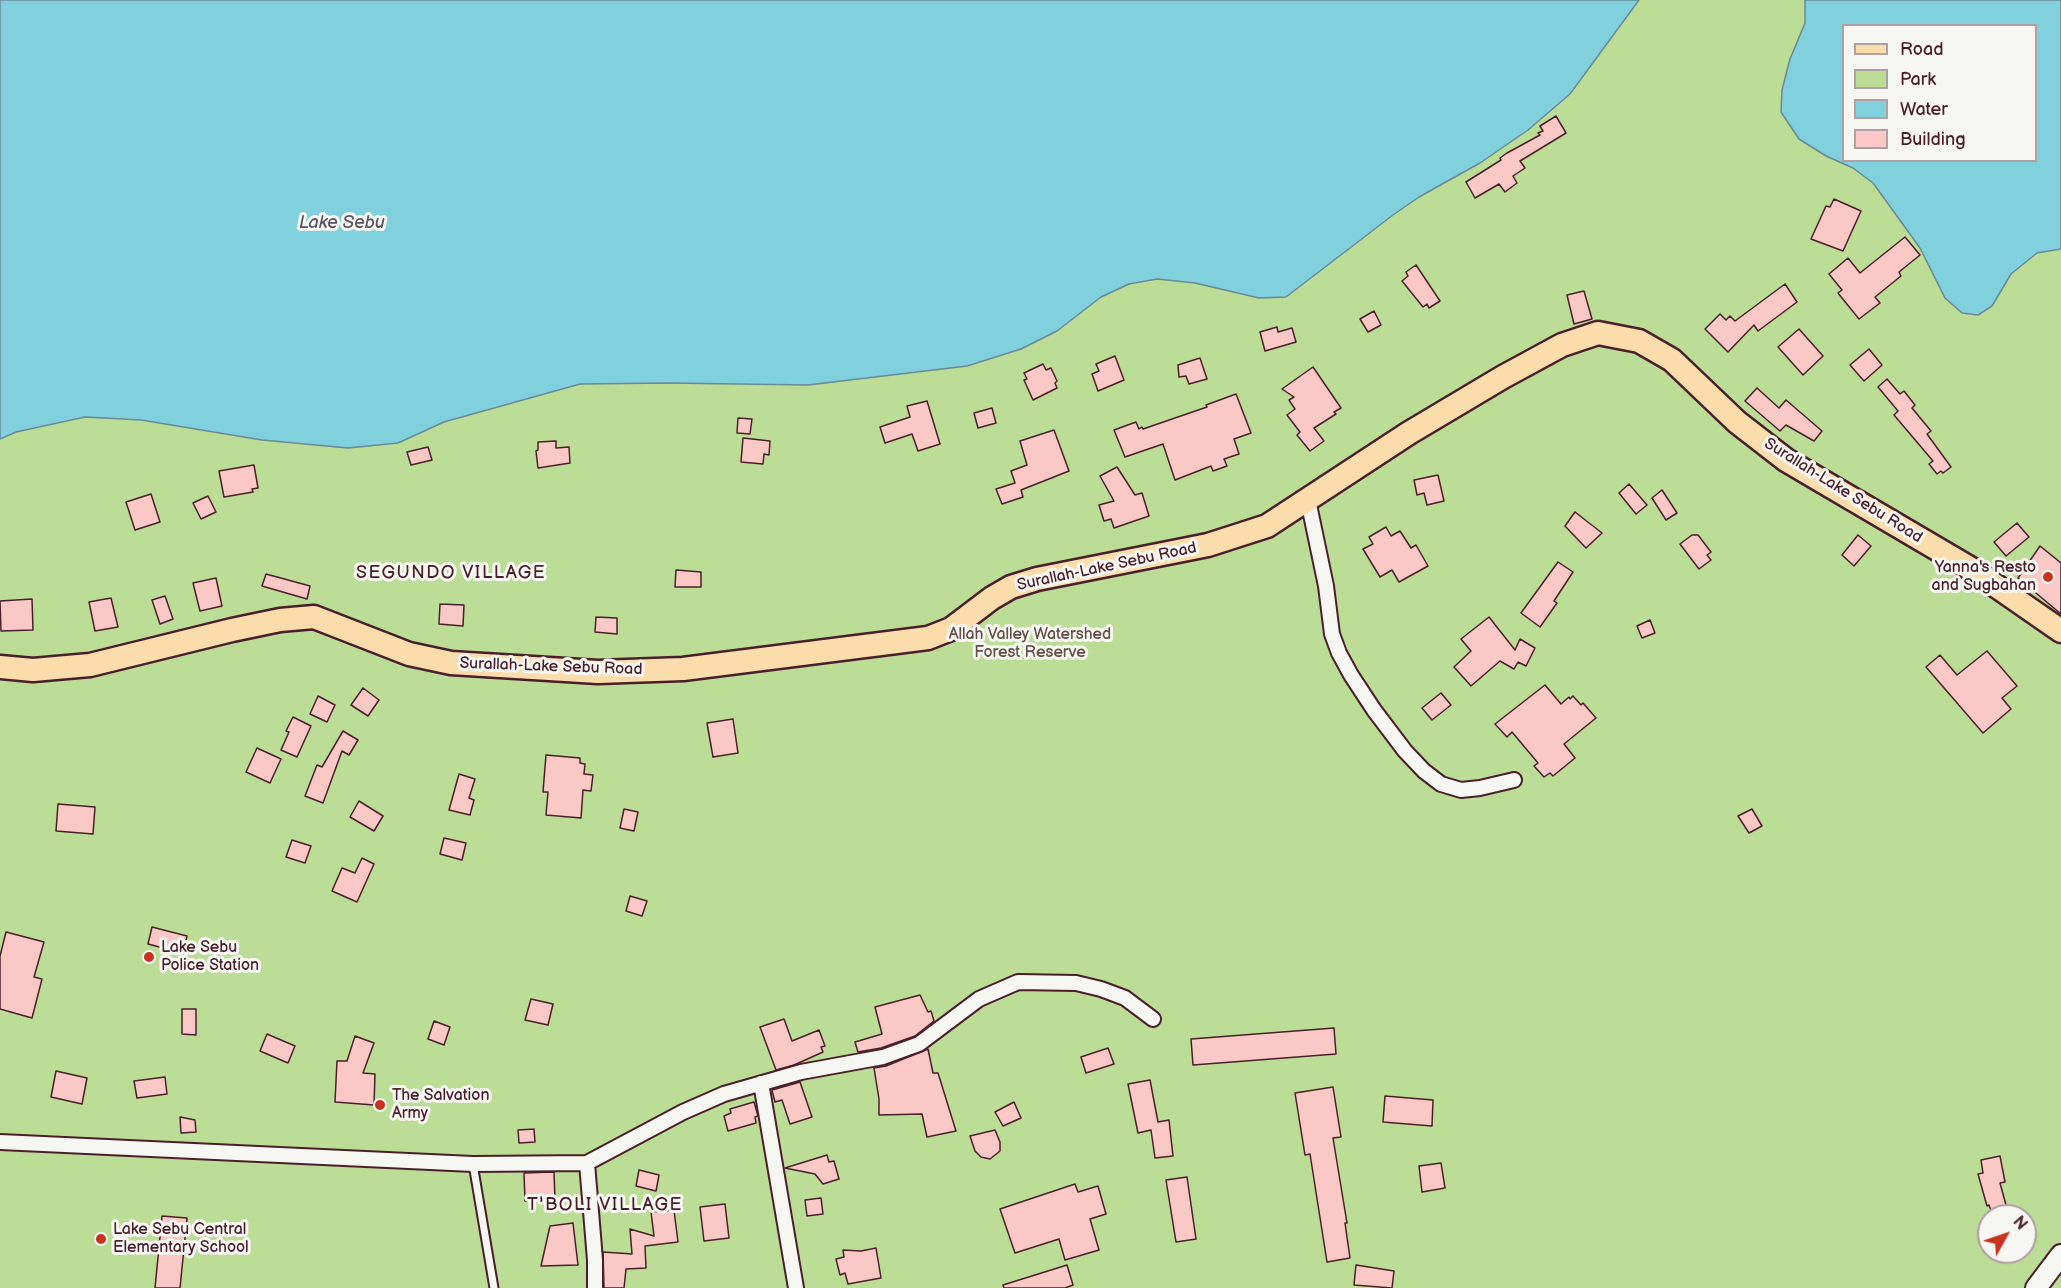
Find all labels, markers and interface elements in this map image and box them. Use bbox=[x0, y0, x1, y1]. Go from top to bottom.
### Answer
legend bbox=[1842, 24, 2037, 162]
text: Road bbox=[1900, 39, 1944, 60]
text: Park bbox=[1900, 69, 1936, 90]
text: Water bbox=[1900, 99, 1948, 120]
text: Building bbox=[1900, 129, 1966, 150]
water label: Lake Sebu bbox=[299, 212, 385, 234]
street label: Surallah-Lake Sebu Road bbox=[1760, 434, 1926, 548]
street label: Surallah-Lake Sebu Road bbox=[1016, 539, 1198, 595]
place label: Yanna's Resto and Sugbahan bbox=[1932, 558, 2036, 596]
district label: SEGUNDO VILLAGE bbox=[356, 562, 546, 584]
marker: Yanna's Resto and Sugbahan bbox=[2041, 570, 2055, 584]
park label: Allah Valley Watershed Forest Reserve bbox=[949, 625, 1111, 663]
street label: Surallah-Lake Sebu Road bbox=[459, 654, 643, 680]
place label: Lake Sebu Police Station bbox=[161, 938, 259, 976]
marker: Lake Sebu Police Station bbox=[142, 950, 156, 964]
place label: The Salvation Army bbox=[392, 1086, 489, 1124]
marker: The Salvation Army bbox=[373, 1098, 387, 1112]
district label: T'BOLI VILLAGE bbox=[527, 1194, 683, 1216]
north arrow bbox=[1977, 1204, 2037, 1264]
text: N bbox=[2008, 1213, 2031, 1234]
place label: Lake Sebu Central Elementary School bbox=[113, 1220, 249, 1258]
marker: Lake Sebu Central Elementary School bbox=[94, 1232, 108, 1246]

